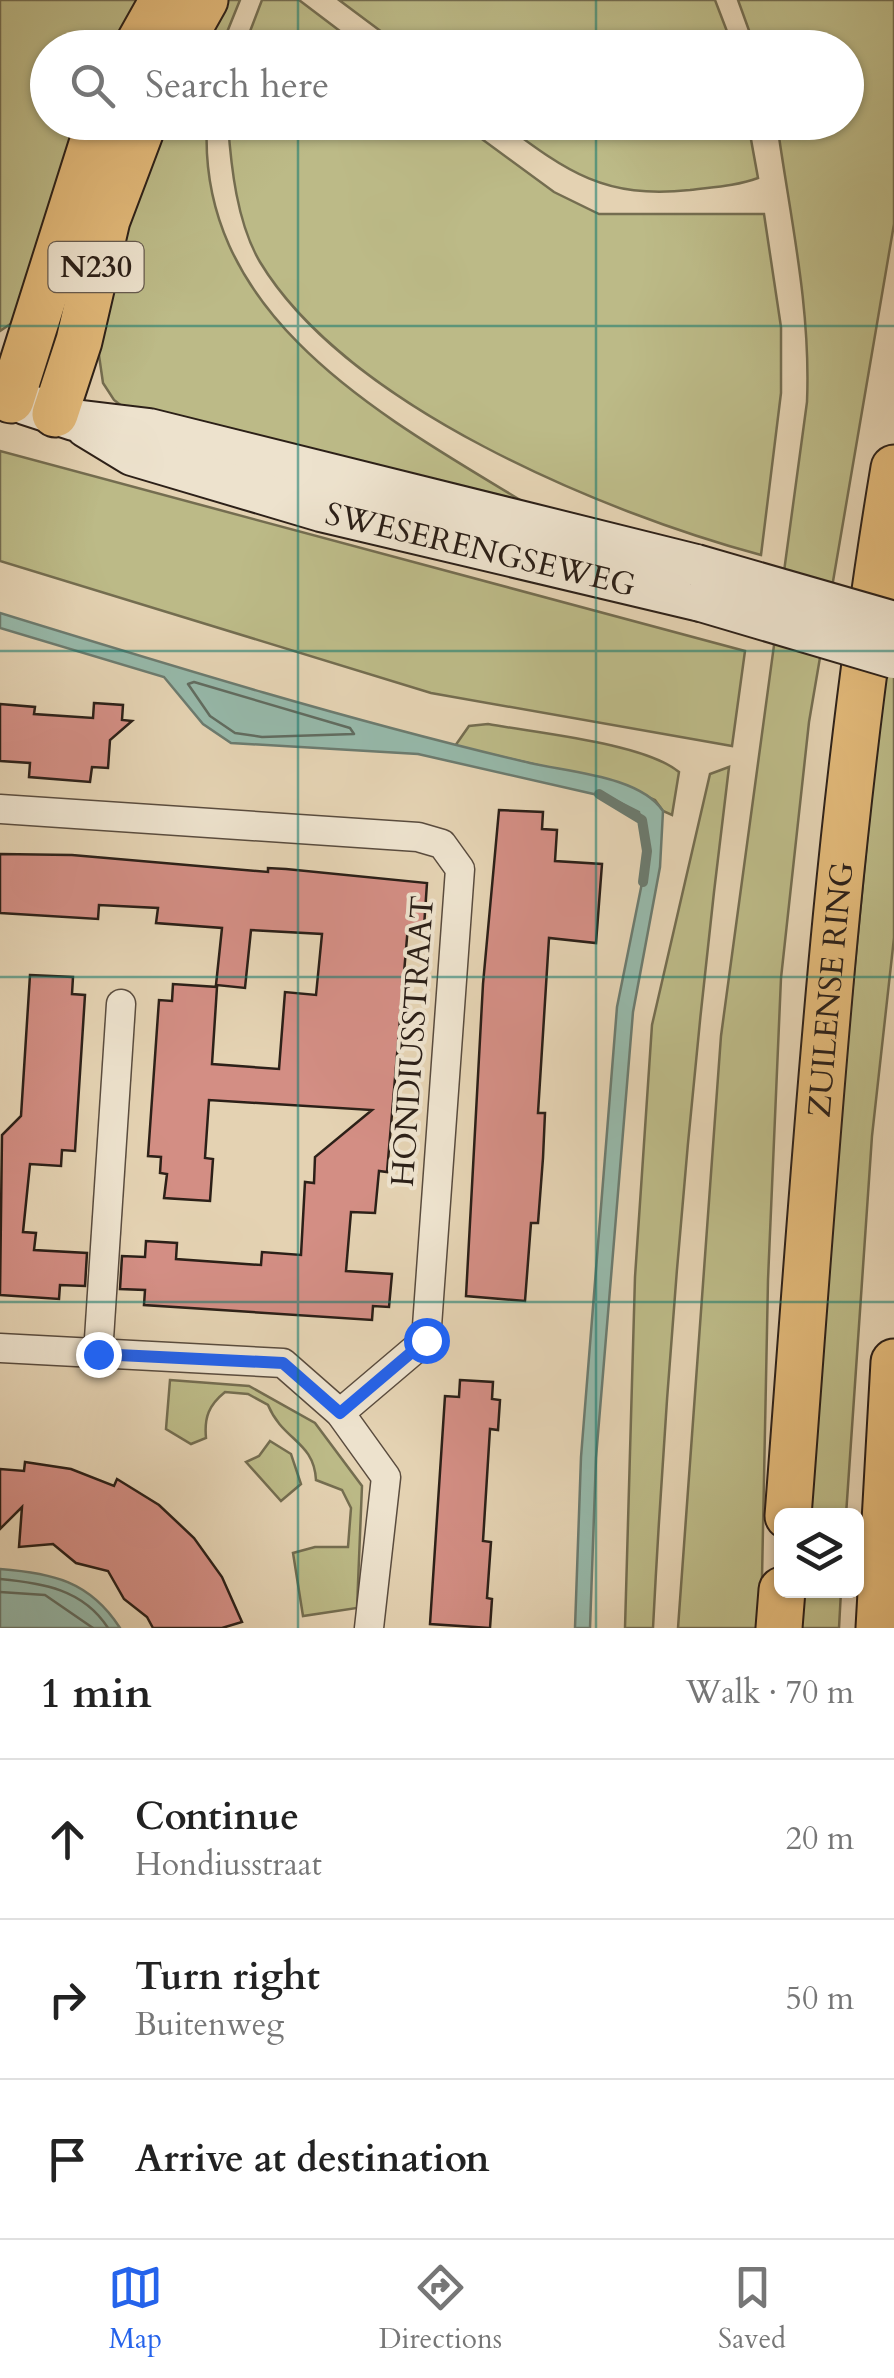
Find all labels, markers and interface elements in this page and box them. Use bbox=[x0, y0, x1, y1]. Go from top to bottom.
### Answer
search box bbox=[30, 30, 864, 140]
icon: search bbox=[65, 58, 120, 113]
text: Search here bbox=[145, 59, 329, 111]
road number: N230 bbox=[48, 242, 144, 292]
street label: SWESERENGSEWEG bbox=[321, 492, 640, 608]
street label: ZUILENSE RING bbox=[798, 860, 865, 1119]
street label: HONDIUSSTRAAT bbox=[381, 894, 445, 1188]
route start bbox=[404, 1318, 450, 1364]
route end bbox=[76, 1332, 122, 1378]
map controls bbox=[774, 1508, 864, 1598]
button: layers bbox=[774, 1508, 864, 1598]
text: 1 min bbox=[40, 1665, 152, 1722]
text: Walk · 70 m bbox=[686, 1671, 854, 1715]
text: Continue bbox=[135, 1791, 299, 1843]
icon: ahead bbox=[40, 1812, 95, 1867]
text: 20 m bbox=[786, 1817, 854, 1861]
text: Hondiusstraat bbox=[135, 1843, 322, 1887]
text: Turn right bbox=[135, 1951, 320, 2003]
icon: right bbox=[40, 1972, 95, 2027]
text: 50 m bbox=[786, 1977, 854, 2021]
text: Buitenweg bbox=[135, 2003, 284, 2047]
icon: arrive bbox=[40, 2132, 95, 2187]
text: Arrive at destination bbox=[135, 2133, 490, 2185]
tab: Map bbox=[108, 2260, 163, 2358]
tab: Directions bbox=[379, 2260, 502, 2358]
tab: Saved bbox=[718, 2260, 786, 2358]

